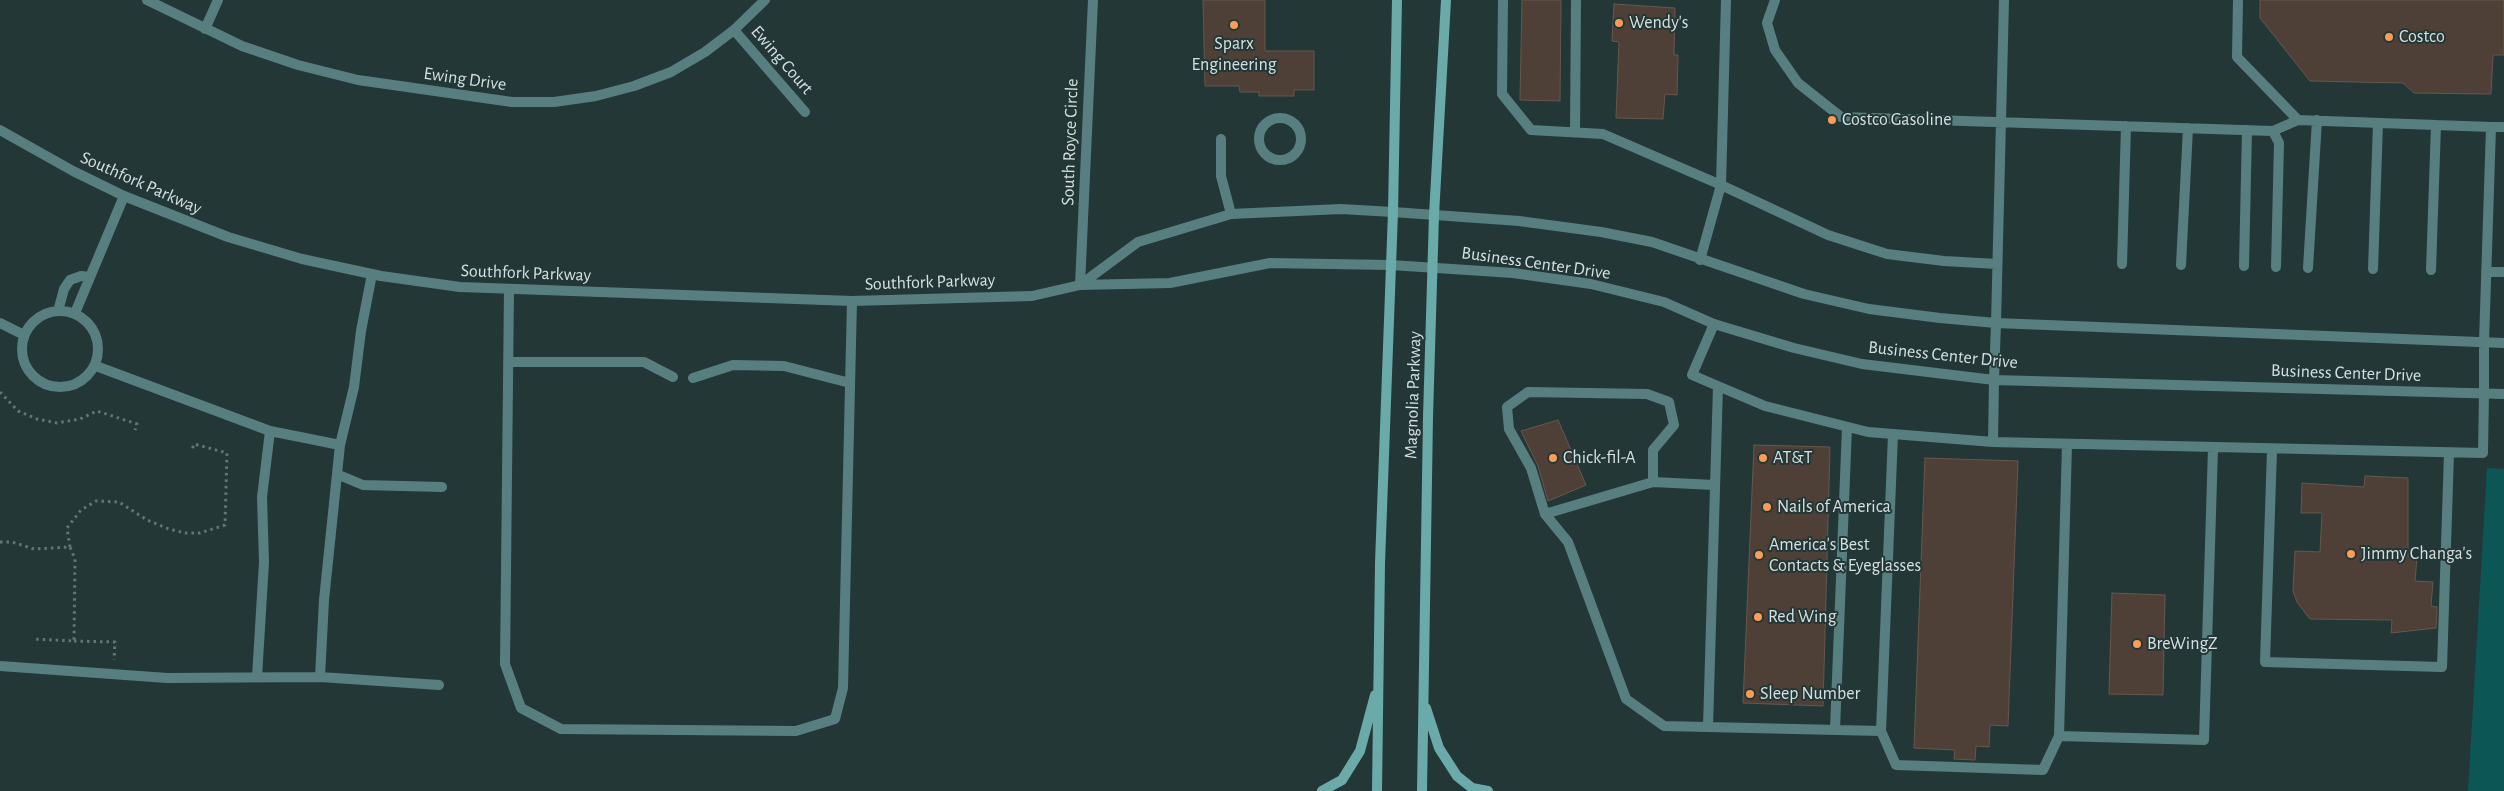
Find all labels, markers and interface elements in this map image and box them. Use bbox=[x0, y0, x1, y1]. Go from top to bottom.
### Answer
place label: Wendy's bbox=[1629, 12, 1689, 34]
marker: Wendy's bbox=[1613, 17, 1625, 29]
marker: Sparx Engineering bbox=[1228, 19, 1240, 31]
street label: Ewing Court bbox=[746, 21, 818, 99]
place label: Costco bbox=[2399, 26, 2445, 48]
marker: Costco bbox=[2383, 31, 2395, 43]
place label: Sparx Engineering bbox=[1191, 33, 1277, 76]
street label: Ewing Drive bbox=[422, 63, 508, 95]
street label: South Royce Circle bbox=[1057, 78, 1083, 206]
place label: Costco Gasoline bbox=[1842, 109, 1952, 131]
marker: Costco Gasoline bbox=[1826, 114, 1838, 126]
street label: Southfork Parkway bbox=[77, 147, 205, 219]
street label: Business Center Drive bbox=[1460, 242, 1612, 284]
street label: Southfork Parkway bbox=[460, 260, 592, 286]
street label: Southfork Parkway bbox=[864, 269, 996, 295]
street label: Magnolia Parkway bbox=[1400, 331, 1426, 459]
street label: Business Center Drive bbox=[1867, 336, 2019, 374]
street label: Business Center Drive bbox=[2271, 360, 2421, 386]
place label: Chick-fil-A bbox=[1563, 447, 1636, 469]
place label: AT&T bbox=[1773, 447, 1813, 469]
marker: Chick-fil-A bbox=[1547, 452, 1559, 464]
marker: AT&T bbox=[1757, 452, 1769, 464]
place label: Nails of America bbox=[1777, 496, 1891, 518]
marker: Nails of America bbox=[1761, 501, 1773, 513]
place label: America's Best Contacts & Eyeglasses bbox=[1769, 534, 1921, 576]
place label: Jimmy Changa's bbox=[2361, 543, 2472, 565]
marker: Jimmy Changa's bbox=[2345, 548, 2357, 560]
marker: America's Best Contacts & Eyeglasses bbox=[1753, 549, 1765, 561]
place label: Red Wing bbox=[1768, 606, 1836, 628]
marker: Red Wing bbox=[1752, 611, 1764, 623]
place label: BreWingZ bbox=[2147, 633, 2218, 655]
marker: BreWingZ bbox=[2131, 638, 2143, 650]
place label: Sleep Number bbox=[1760, 683, 1860, 705]
marker: Sleep Number bbox=[1744, 688, 1756, 700]

